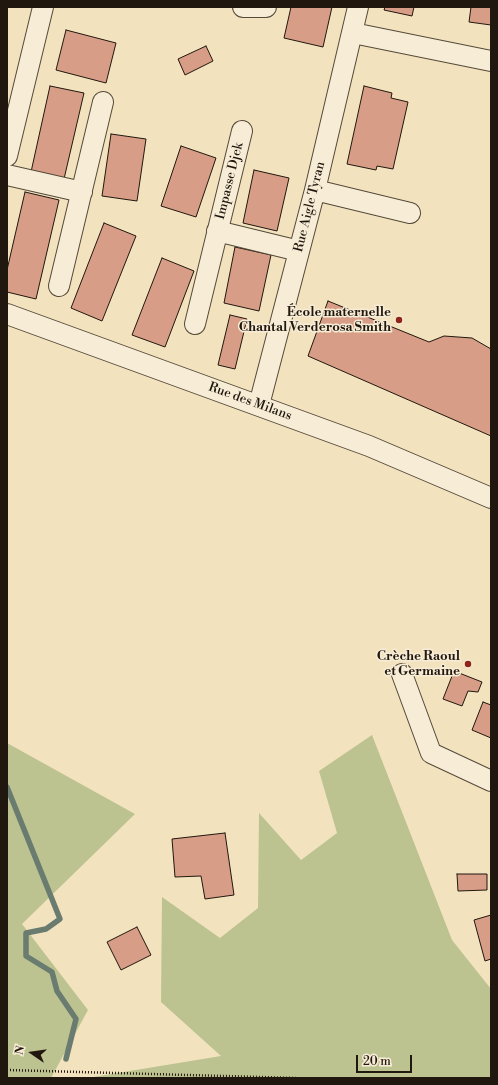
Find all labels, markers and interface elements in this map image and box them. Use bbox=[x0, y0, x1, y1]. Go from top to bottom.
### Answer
street label: Impasse Djek bbox=[213, 141, 247, 221]
street label: Rue Aigle Tyran bbox=[291, 160, 329, 254]
place label: École maternelle Chantal Verderosa Smith bbox=[239, 305, 391, 336]
marker: École maternelle Chantal Verderosa Smith bbox=[394, 315, 404, 325]
street label: Rue des Milans bbox=[206, 380, 294, 424]
place label: Crèche Raoul et Germaine bbox=[377, 649, 460, 680]
marker: Crèche Raoul et Germaine bbox=[463, 659, 473, 669]
north arrow bbox=[12, 1033, 52, 1073]
text: N bbox=[13, 1044, 28, 1056]
scale bar bbox=[358, 1047, 414, 1073]
text: 20 m bbox=[363, 1054, 391, 1069]

